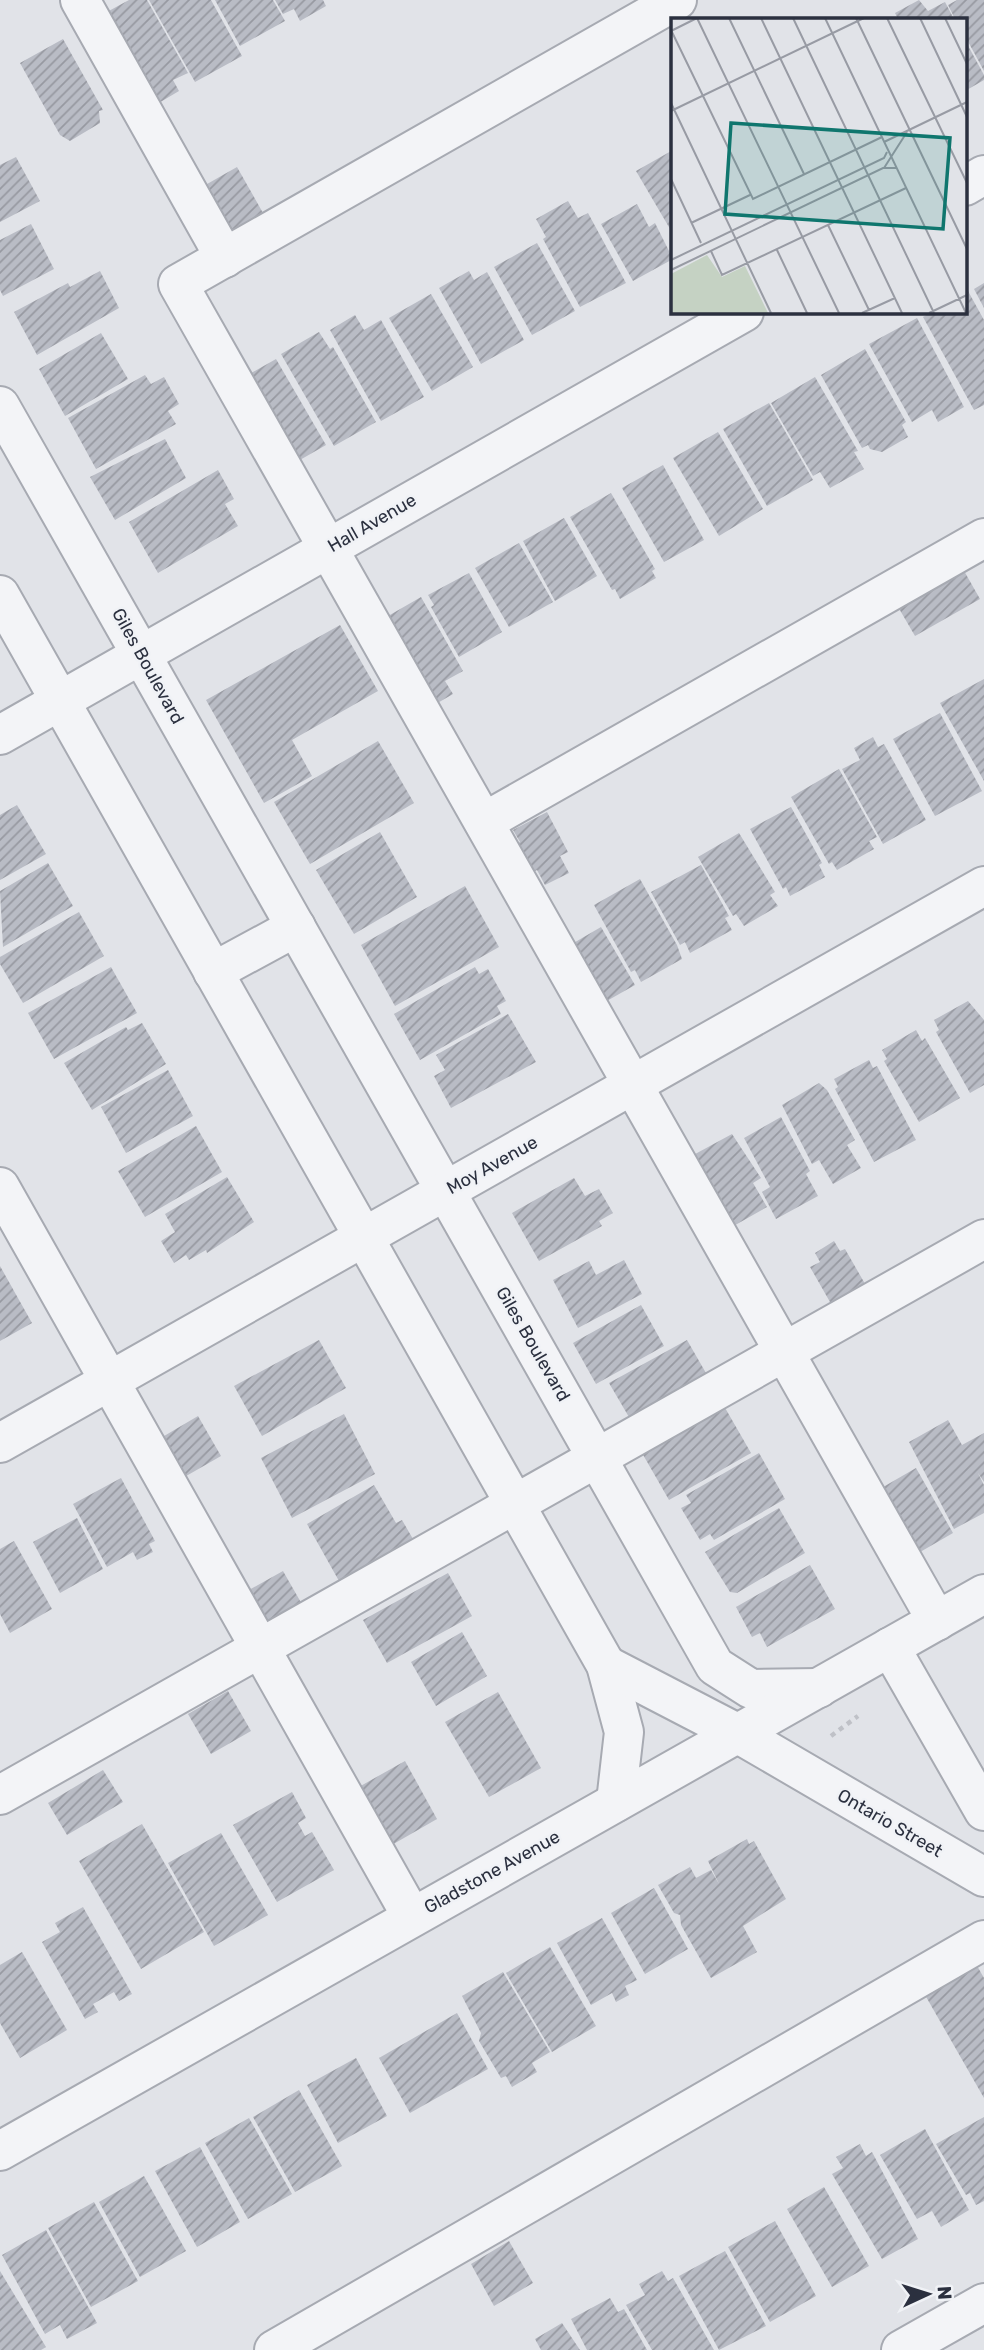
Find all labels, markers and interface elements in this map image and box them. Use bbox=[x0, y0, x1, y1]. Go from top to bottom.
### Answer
inset map bbox=[671, 18, 967, 313]
street label: Hall Avenue bbox=[324, 489, 420, 557]
street label: Giles Boulevard bbox=[107, 604, 189, 728]
street label: Moy Avenue bbox=[443, 1131, 541, 1199]
street label: Giles Boulevard bbox=[491, 1283, 575, 1405]
street label: Ontario Street bbox=[833, 1784, 947, 1862]
street label: Gladstone Avenue bbox=[420, 1826, 564, 1918]
north arrow bbox=[893, 2259, 963, 2329]
text: N bbox=[933, 2285, 956, 2300]

